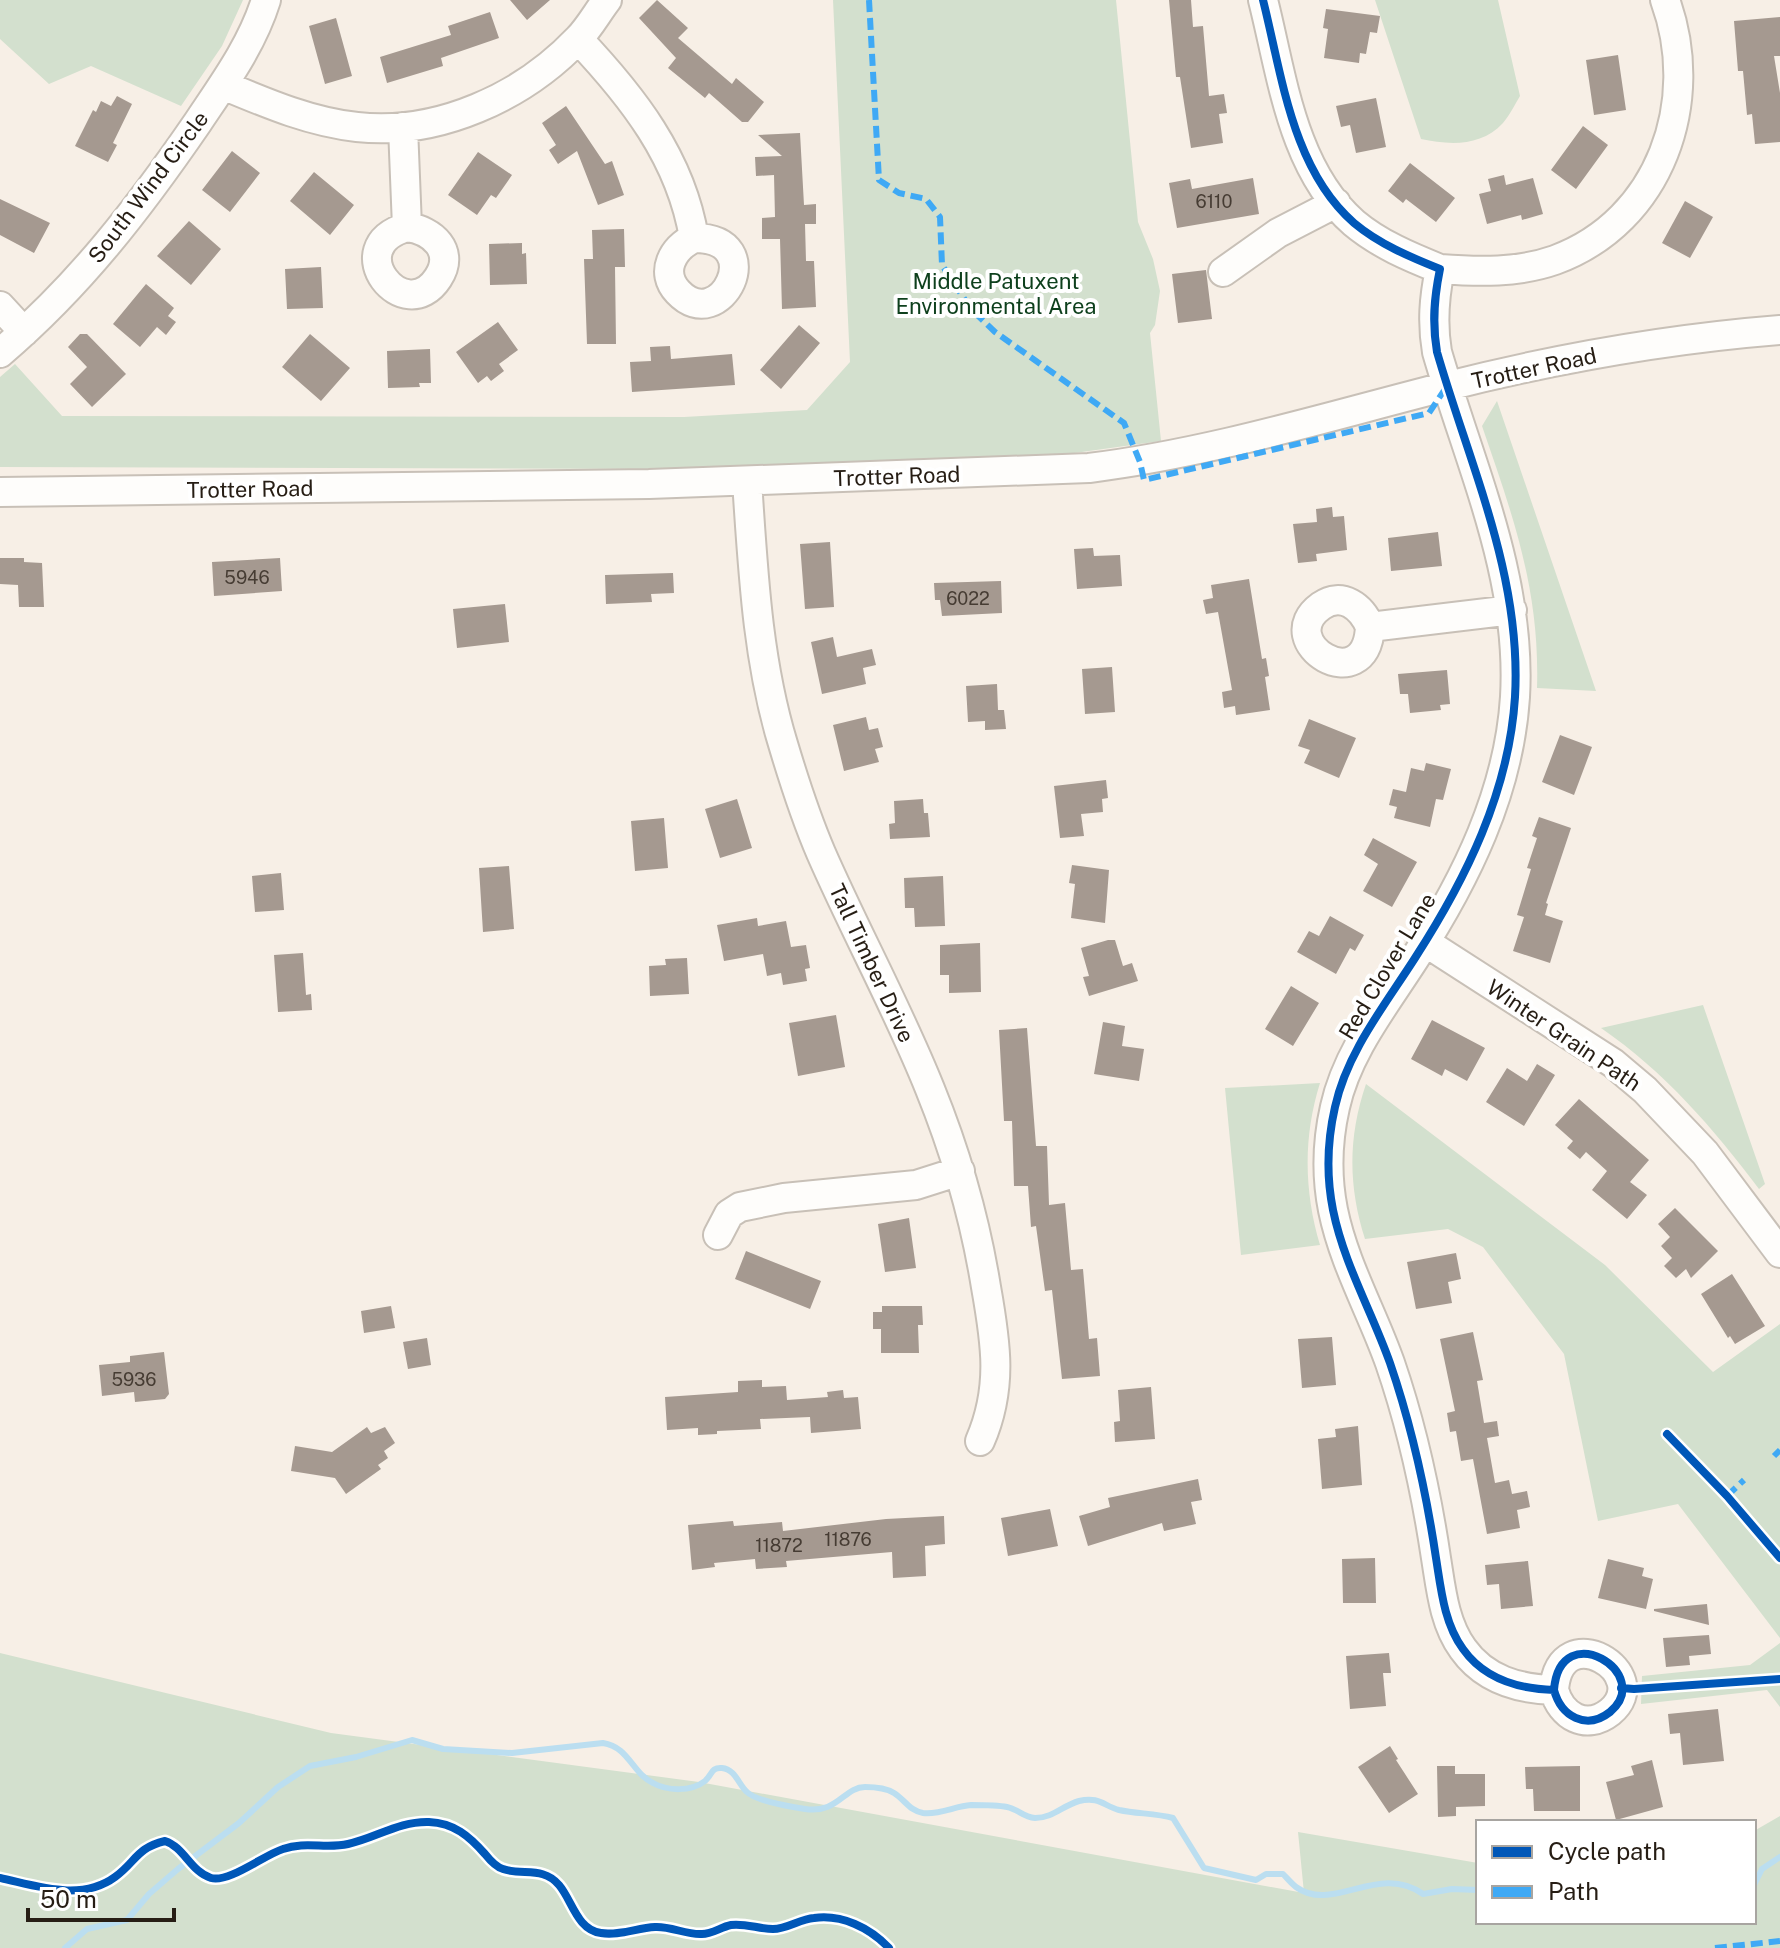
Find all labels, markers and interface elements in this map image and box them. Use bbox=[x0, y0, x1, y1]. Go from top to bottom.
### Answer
street label: South Wind Circle bbox=[82, 106, 214, 268]
house number: 6110 bbox=[1196, 191, 1232, 212]
park label: Middle Patuxent Environmental Area bbox=[896, 268, 1096, 319]
street label: Trotter Road bbox=[1469, 342, 1599, 394]
street label: Trotter Road bbox=[833, 461, 961, 491]
street label: Trotter Road bbox=[186, 475, 314, 503]
house number: 5946 bbox=[224, 567, 270, 588]
house number: 6022 bbox=[946, 588, 990, 609]
street label: Tall Timber Drive bbox=[824, 880, 920, 1046]
street label: Red Clover Lane bbox=[1333, 888, 1441, 1044]
street label: Winter Grain Path bbox=[1482, 974, 1646, 1096]
house number: 5936 bbox=[111, 1369, 157, 1390]
house number: 11876 bbox=[824, 1529, 872, 1550]
house number: 11872 bbox=[755, 1535, 803, 1556]
legend bbox=[1476, 1820, 1756, 1924]
text: Cycle path bbox=[1548, 1837, 1666, 1865]
scale bar bbox=[28, 1872, 174, 1922]
text: Path bbox=[1548, 1877, 1599, 1905]
text: 50 m bbox=[40, 1885, 97, 1913]

